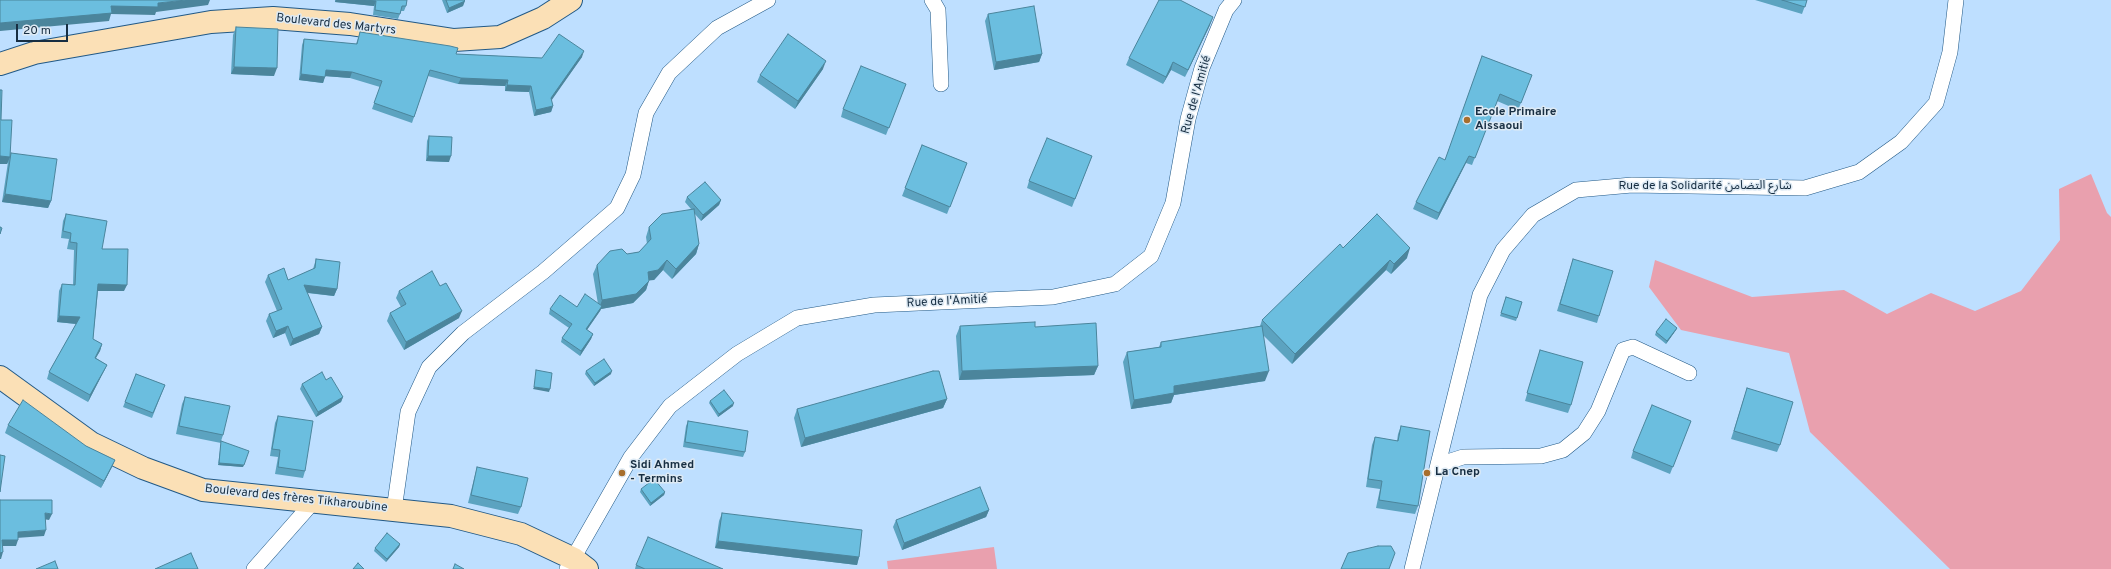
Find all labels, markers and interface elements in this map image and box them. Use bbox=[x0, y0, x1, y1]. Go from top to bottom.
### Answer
street label: Boulevard des Martyrs bbox=[275, 12, 397, 38]
scale bar bbox=[18, 16, 70, 42]
text: 20 m bbox=[23, 23, 51, 39]
street label: Rue de l'Amitié bbox=[1179, 54, 1215, 136]
place label: Ecole Primaire Aissaoui bbox=[1475, 106, 1556, 134]
marker: Ecole Primaire Aissaoui bbox=[1462, 115, 1472, 125]
street label: Rue de la Solidarité شارع التضامن bbox=[1618, 180, 1792, 194]
street label: Rue de l'Amitié bbox=[906, 293, 988, 311]
place label: Sidi Ahmed - Termins bbox=[630, 459, 694, 487]
place label: La Cnep bbox=[1435, 466, 1480, 480]
marker: Sidi Ahmed - Termins bbox=[617, 468, 627, 478]
marker: La Cnep bbox=[1422, 468, 1432, 478]
street label: Boulevard des frères Tikharoubine bbox=[204, 482, 388, 516]

